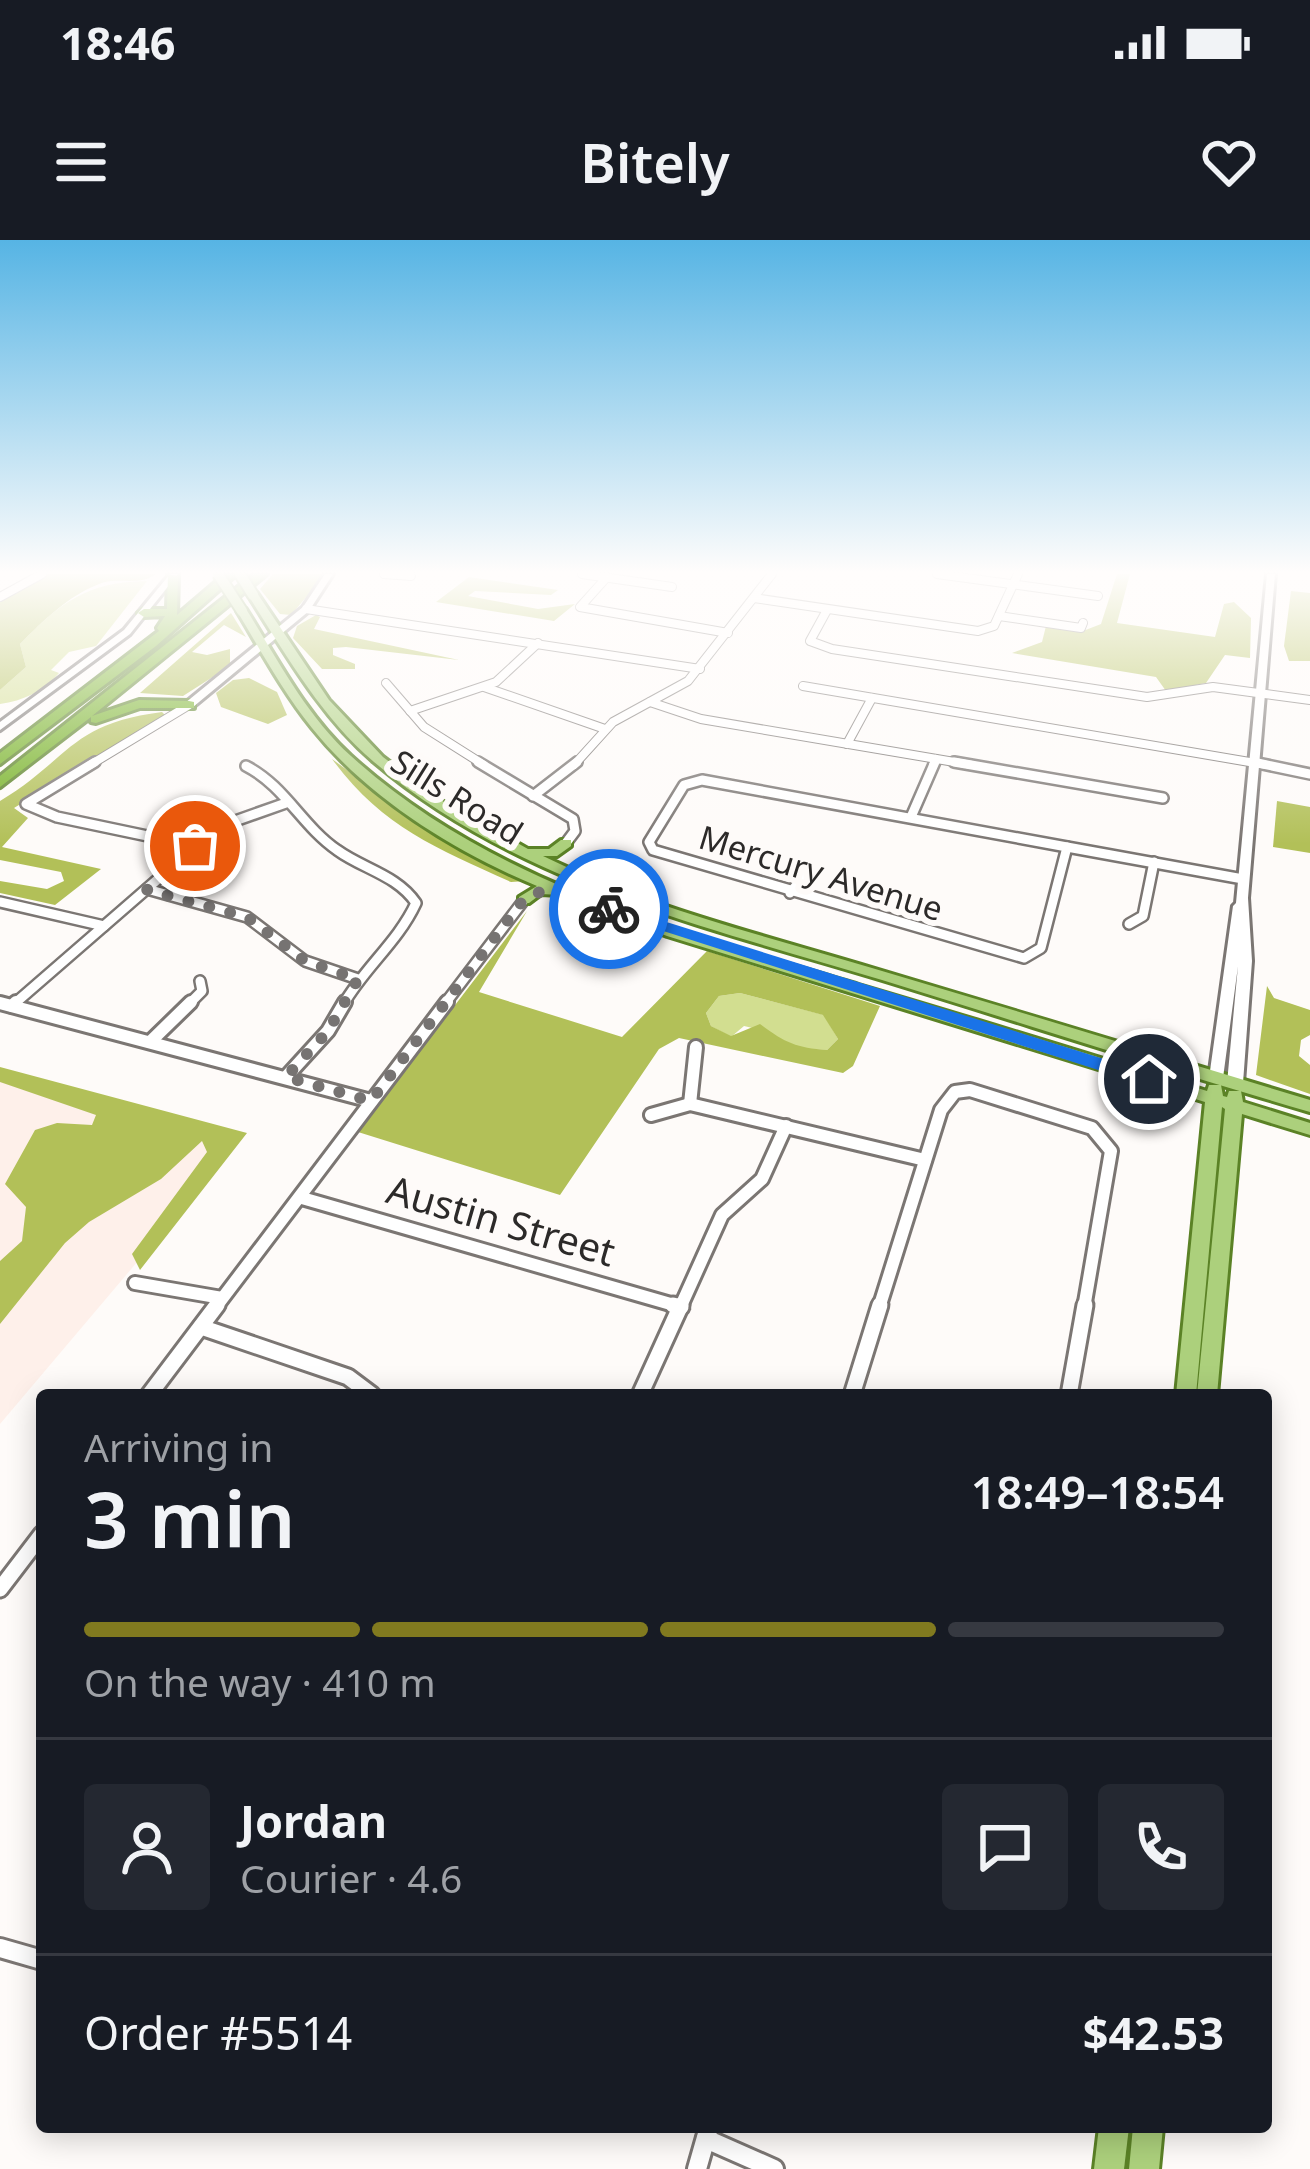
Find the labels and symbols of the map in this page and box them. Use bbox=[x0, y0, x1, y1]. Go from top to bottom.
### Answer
street label: Sills Road bbox=[383, 738, 532, 855]
pin bbox=[144, 795, 246, 897]
street label: Mercury Avenue bbox=[694, 814, 949, 931]
courier bbox=[549, 849, 669, 969]
pin bbox=[1098, 1028, 1200, 1130]
street label: Austin Street bbox=[381, 1162, 622, 1277]

